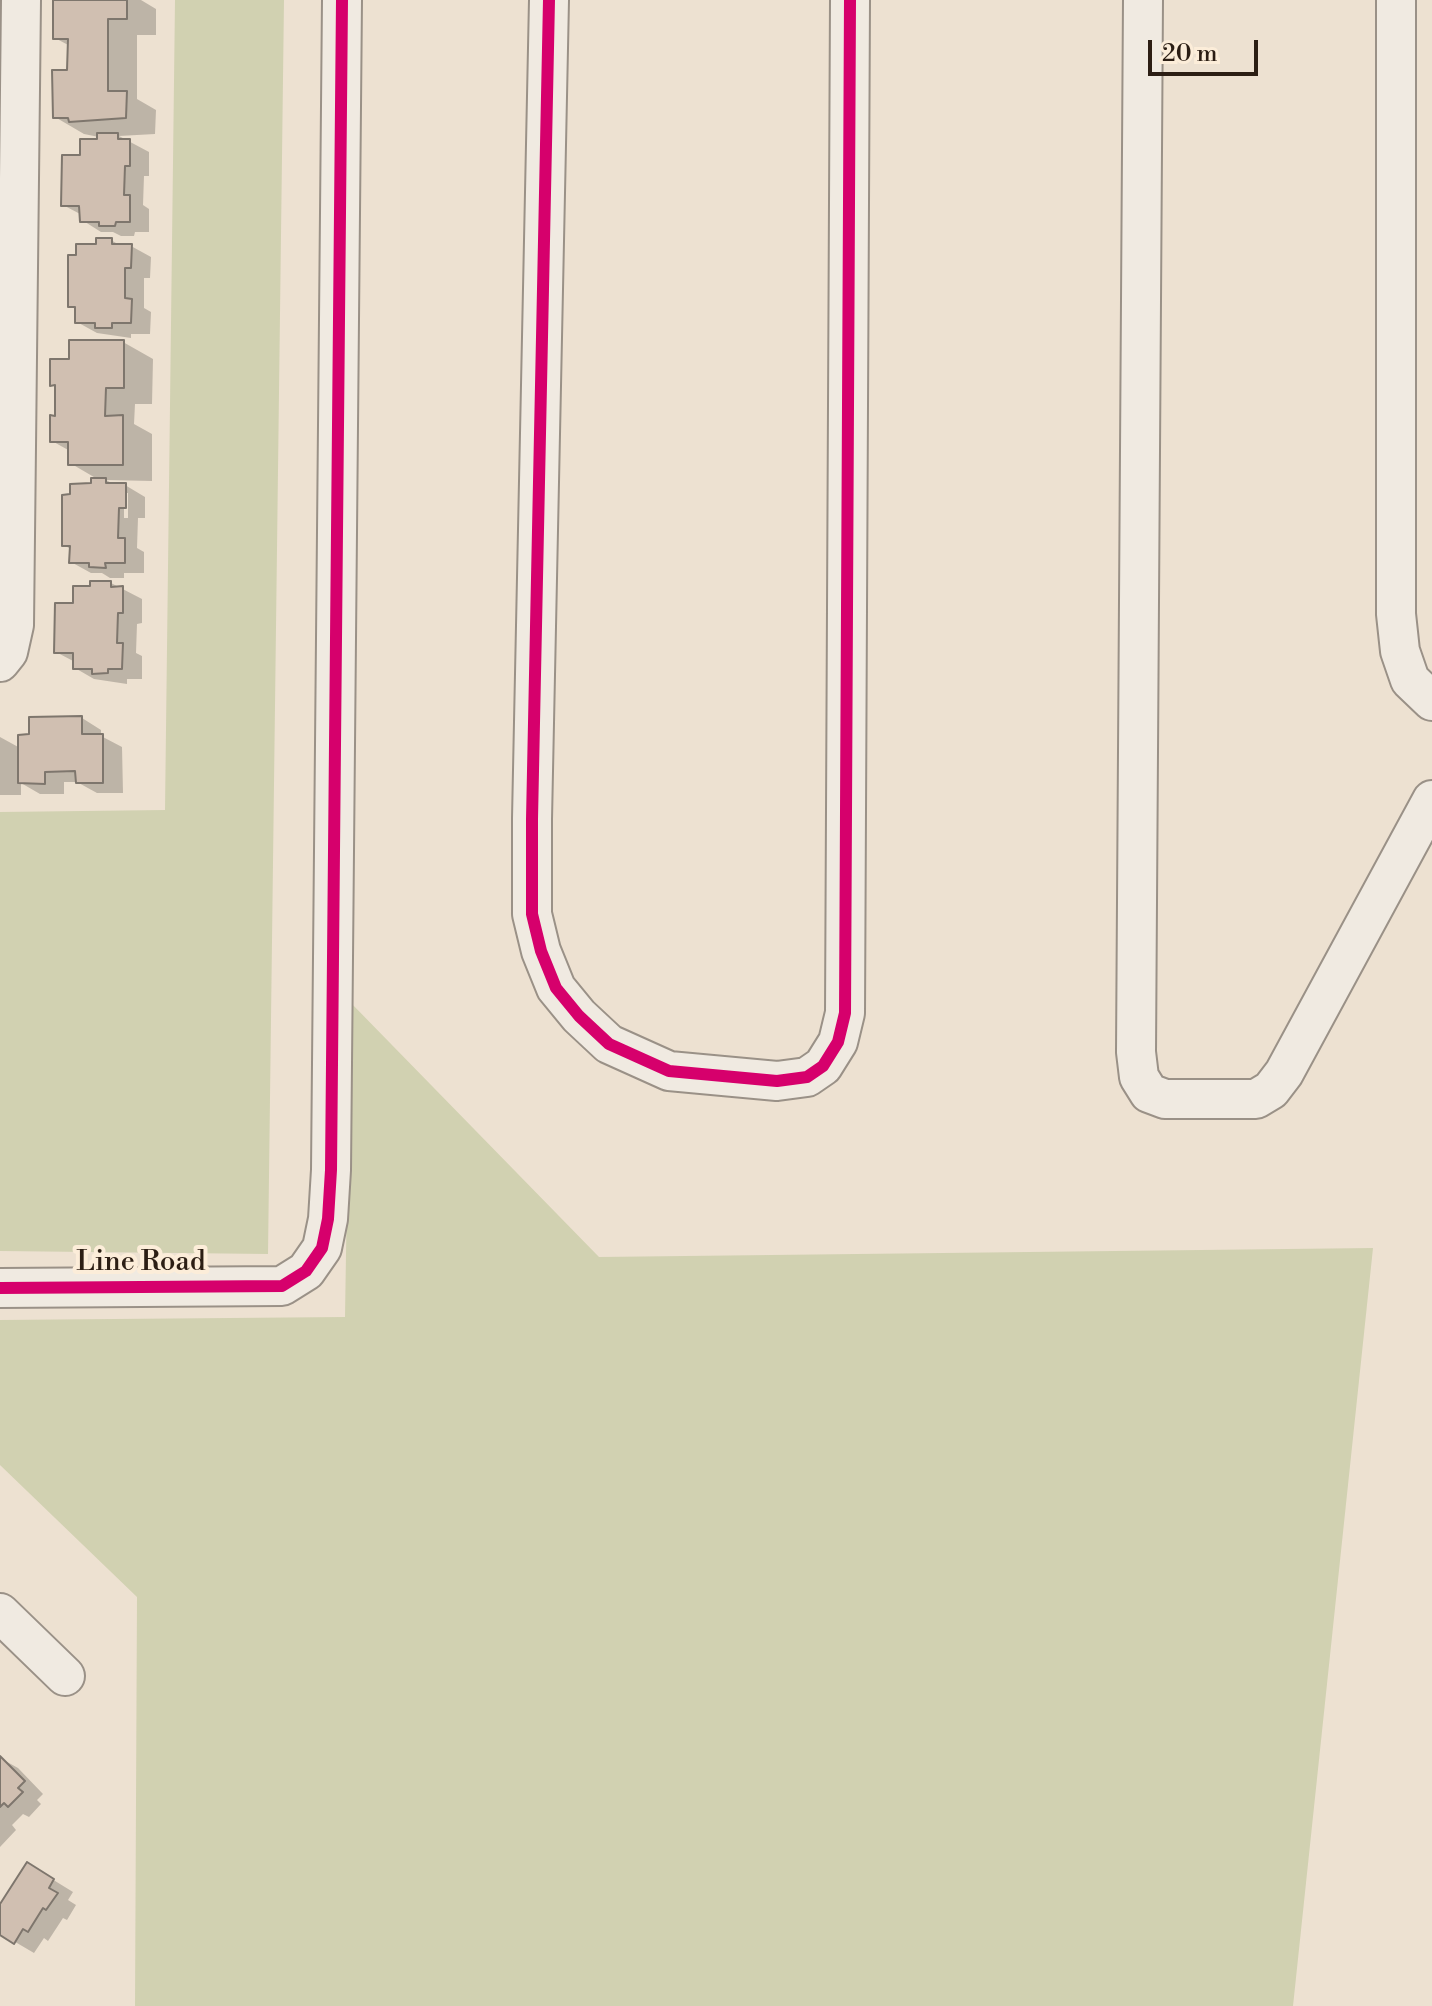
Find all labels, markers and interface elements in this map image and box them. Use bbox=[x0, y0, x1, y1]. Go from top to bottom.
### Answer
scale bar bbox=[1152, 24, 1262, 74]
text: 20 m bbox=[1162, 39, 1218, 69]
street label: Line Road bbox=[76, 1246, 206, 1280]

